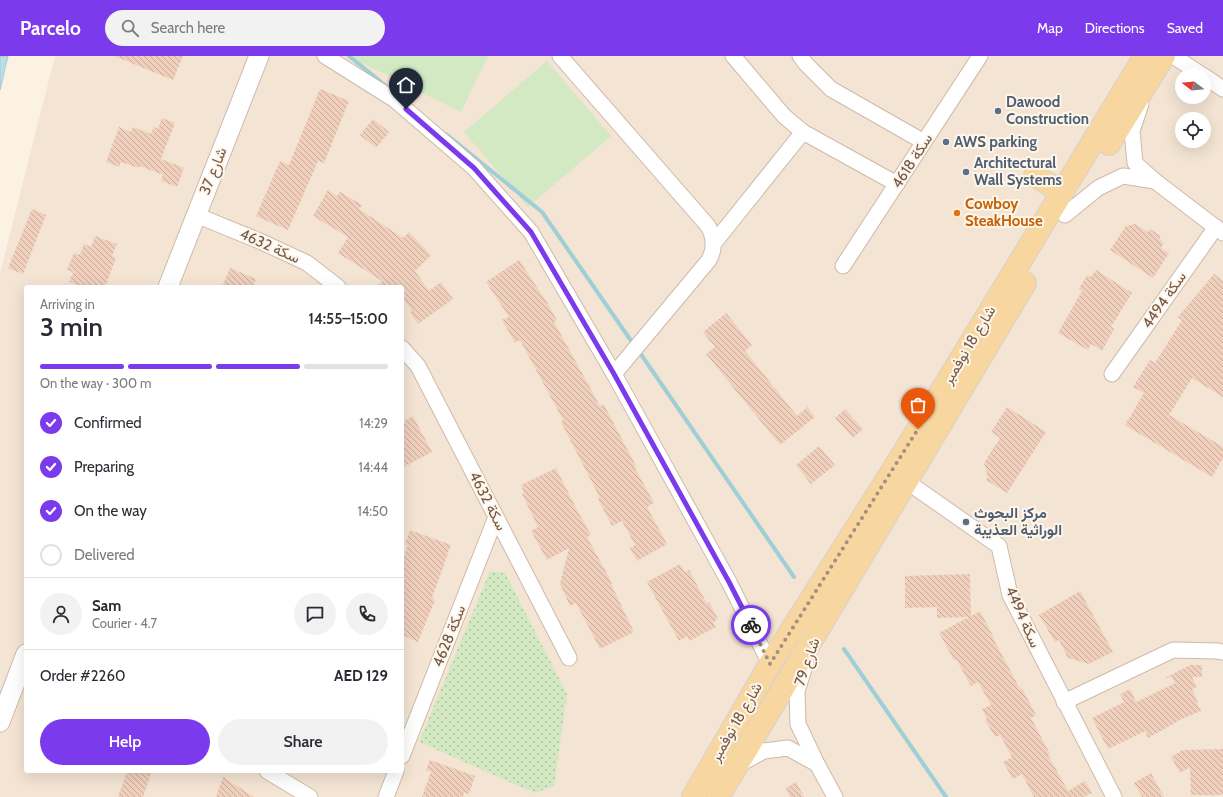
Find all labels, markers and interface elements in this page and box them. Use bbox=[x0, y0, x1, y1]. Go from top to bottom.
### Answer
search box bbox=[105, 10, 385, 46]
text: Parcelo bbox=[20, 17, 81, 40]
icon: search bbox=[119, 17, 141, 39]
text: Search here bbox=[151, 19, 225, 37]
text: Map bbox=[1037, 19, 1063, 37]
text: Directions bbox=[1085, 19, 1145, 37]
text: Saved bbox=[1167, 19, 1203, 37]
pin bbox=[389, 68, 423, 109]
north arrow bbox=[1175, 68, 1211, 104]
map controls bbox=[1175, 68, 1211, 148]
icon: home bbox=[395, 74, 417, 96]
place label: Dawood Construction bbox=[1006, 93, 1089, 128]
marker: Dawood Construction bbox=[993, 106, 1003, 116]
button: locate bbox=[1175, 112, 1211, 148]
street label: سكة 4618 bbox=[888, 130, 936, 192]
place label: AWS parking bbox=[954, 133, 1038, 151]
marker: AWS parking bbox=[941, 137, 951, 147]
street label: شارع 37 bbox=[195, 145, 232, 198]
place label: Architectural Wall Systems bbox=[974, 154, 1062, 189]
marker: Architectural Wall Systems bbox=[961, 167, 971, 177]
place label: Cowboy SteakHouse bbox=[965, 195, 1043, 230]
marker: Cowboy SteakHouse bbox=[952, 208, 962, 218]
street label: سكة 4632 bbox=[237, 225, 303, 267]
street label: سكة 4494 bbox=[1138, 268, 1190, 332]
text: Arriving in bbox=[40, 296, 95, 312]
street label: شارع 18 نوفمبر bbox=[938, 302, 1001, 389]
text: 14:55–15:00 bbox=[308, 310, 388, 328]
text: 3 min bbox=[40, 311, 103, 343]
text: On the way · 300 m bbox=[40, 375, 152, 391]
pin bbox=[901, 388, 935, 429]
icon: bag bbox=[907, 394, 929, 416]
icon: check bbox=[40, 412, 62, 434]
text: Confirmed bbox=[74, 414, 142, 432]
text: 14:29 bbox=[359, 415, 388, 431]
icon: check bbox=[40, 456, 62, 478]
text: Preparing bbox=[74, 458, 134, 476]
text: 14:44 bbox=[359, 459, 388, 475]
street label: سكة 4632 bbox=[465, 468, 511, 534]
icon: check bbox=[40, 500, 62, 522]
text: On the way bbox=[74, 502, 147, 520]
text: 14:50 bbox=[357, 503, 388, 519]
place label: مركز البحوث الوراثية العذيبة bbox=[974, 504, 1062, 539]
marker: مركز البحوث الوراثية العذيبة bbox=[961, 517, 971, 527]
text: Delivered bbox=[74, 546, 135, 564]
street label: سكة 4494 bbox=[1002, 584, 1045, 651]
button: person bbox=[40, 593, 82, 635]
button: chat bbox=[294, 593, 336, 635]
button: phone bbox=[346, 593, 388, 635]
text: Sam bbox=[92, 597, 121, 615]
street label: سكة 4628 bbox=[429, 602, 470, 669]
courier bbox=[731, 605, 771, 645]
icon: bike bbox=[740, 614, 762, 636]
text: Courier · 4.7 bbox=[92, 615, 157, 631]
street label: 79 شارع bbox=[790, 635, 826, 689]
text: Order #2260 bbox=[40, 667, 125, 685]
text: AED 129 bbox=[334, 667, 388, 685]
street label: شارع 18 نوفمبر bbox=[706, 679, 768, 767]
button: Help bbox=[40, 719, 210, 765]
button: Share bbox=[218, 719, 388, 765]

